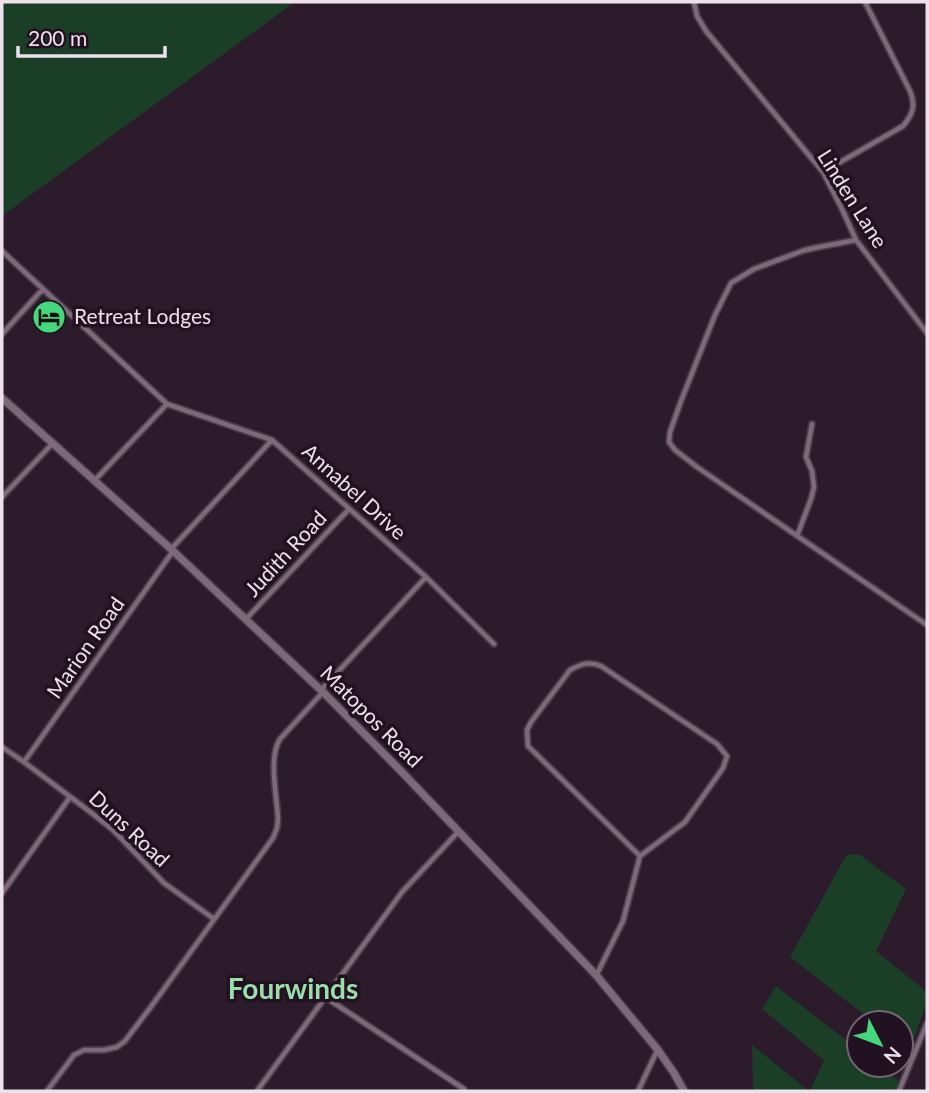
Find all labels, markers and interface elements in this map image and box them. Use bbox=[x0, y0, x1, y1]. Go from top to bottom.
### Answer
scale bar bbox=[18, 14, 164, 58]
text: 200 m bbox=[28, 25, 87, 50]
street label: Linden Lane bbox=[813, 144, 893, 252]
hotel icon: Retreat Lodges bbox=[30, 298, 68, 336]
place label: Retreat Lodges bbox=[74, 303, 211, 328]
street label: Annabel Drive bbox=[298, 438, 412, 544]
street label: Judith Road bbox=[239, 505, 331, 601]
street label: Marion Road bbox=[41, 592, 129, 703]
street label: Matopos Road bbox=[316, 660, 428, 772]
street label: Duns Road bbox=[85, 785, 175, 871]
district label: Fourwinds bbox=[228, 971, 358, 1005]
north arrow bbox=[845, 1009, 915, 1079]
text: N bbox=[880, 1043, 906, 1069]

